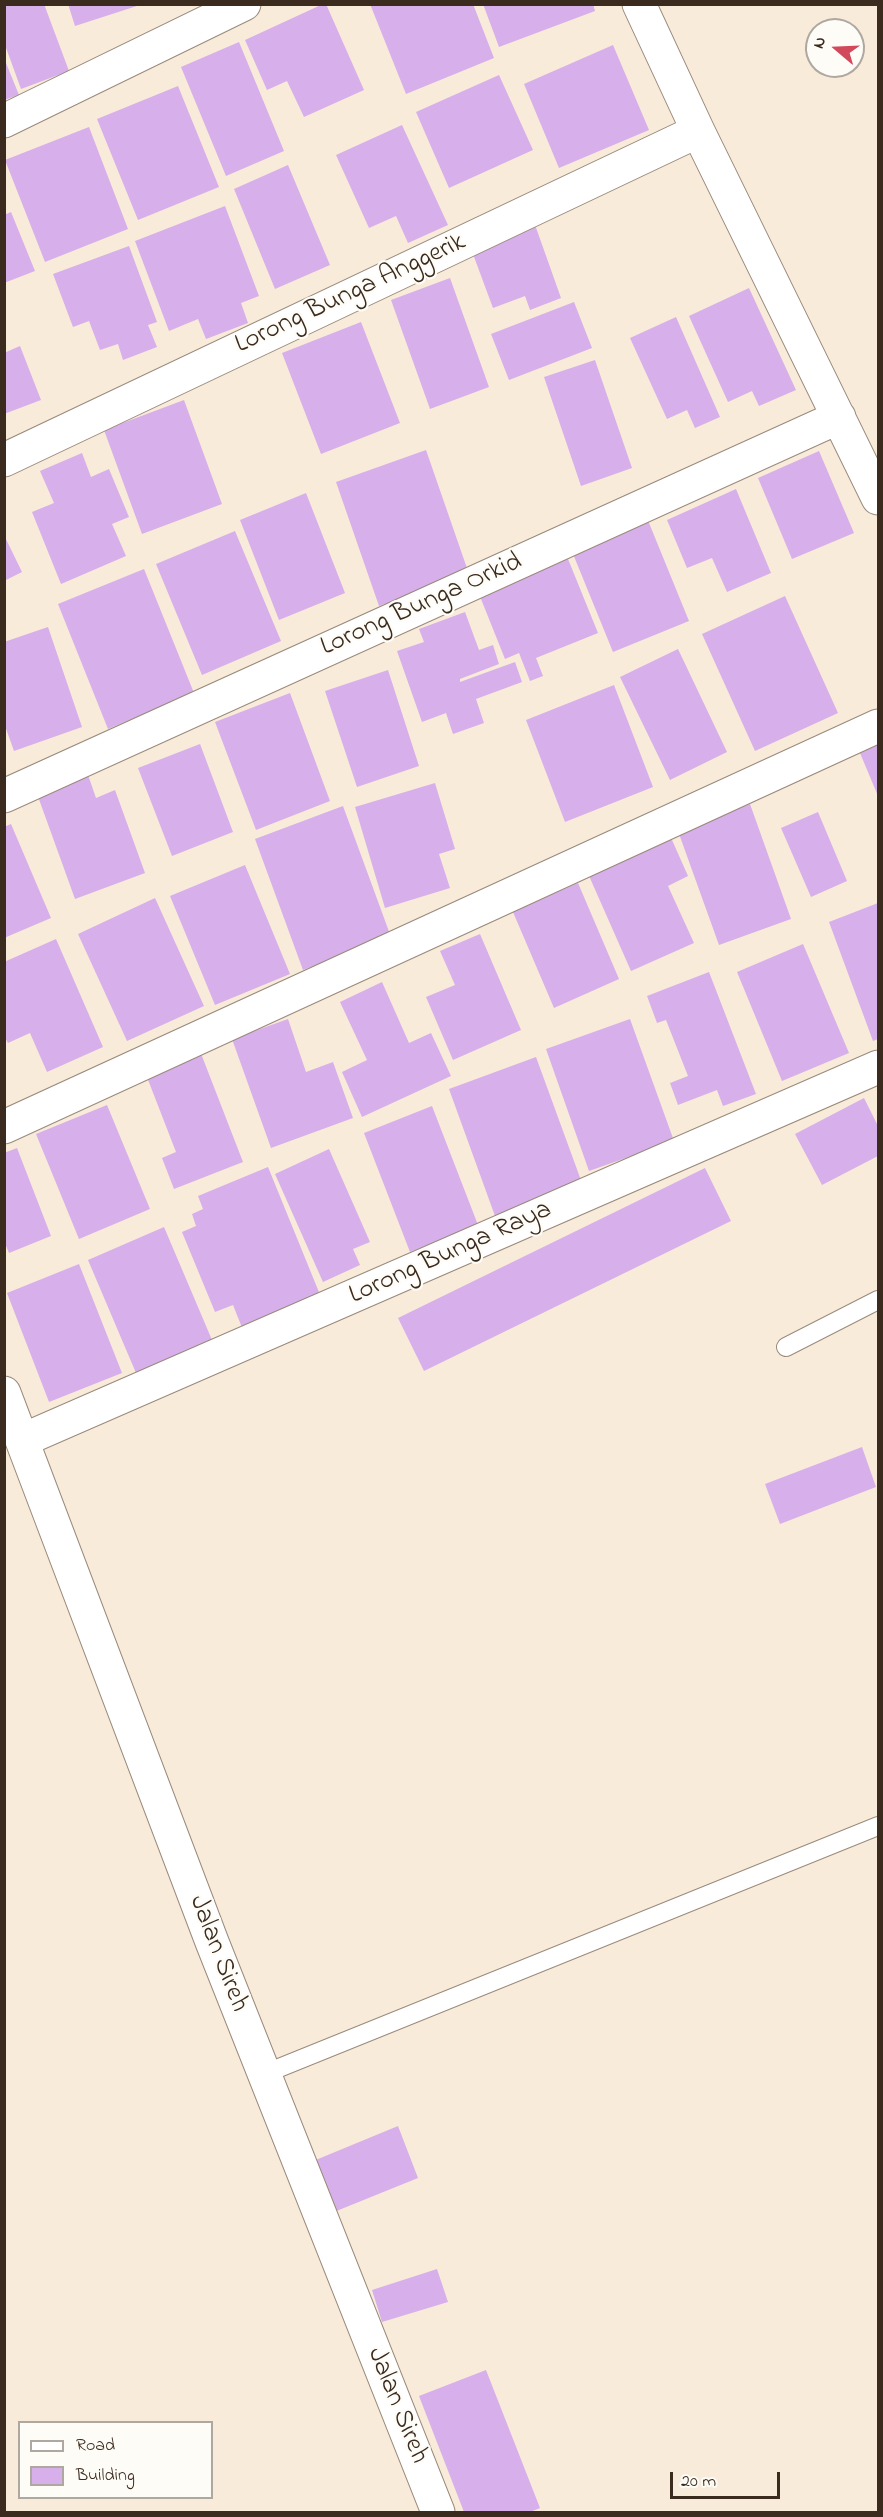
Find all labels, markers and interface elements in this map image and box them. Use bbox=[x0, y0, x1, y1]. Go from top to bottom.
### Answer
north arrow bbox=[805, 18, 865, 78]
text: N bbox=[807, 34, 833, 52]
street label: Lorong Bunga Anggerik bbox=[231, 227, 471, 363]
street label: Lorong Bunga Orkid bbox=[316, 547, 528, 665]
street label: Lorong Bunga Raya bbox=[345, 1195, 557, 1313]
street label: Jalan Sireh bbox=[180, 1891, 254, 2017]
street label: Jalan Sireh bbox=[358, 2343, 434, 2469]
legend bbox=[18, 2421, 213, 2499]
text: Road bbox=[76, 2433, 115, 2459]
scale bar bbox=[673, 2460, 782, 2498]
text: Building bbox=[76, 2463, 135, 2489]
text: 20 m bbox=[681, 2469, 716, 2495]

